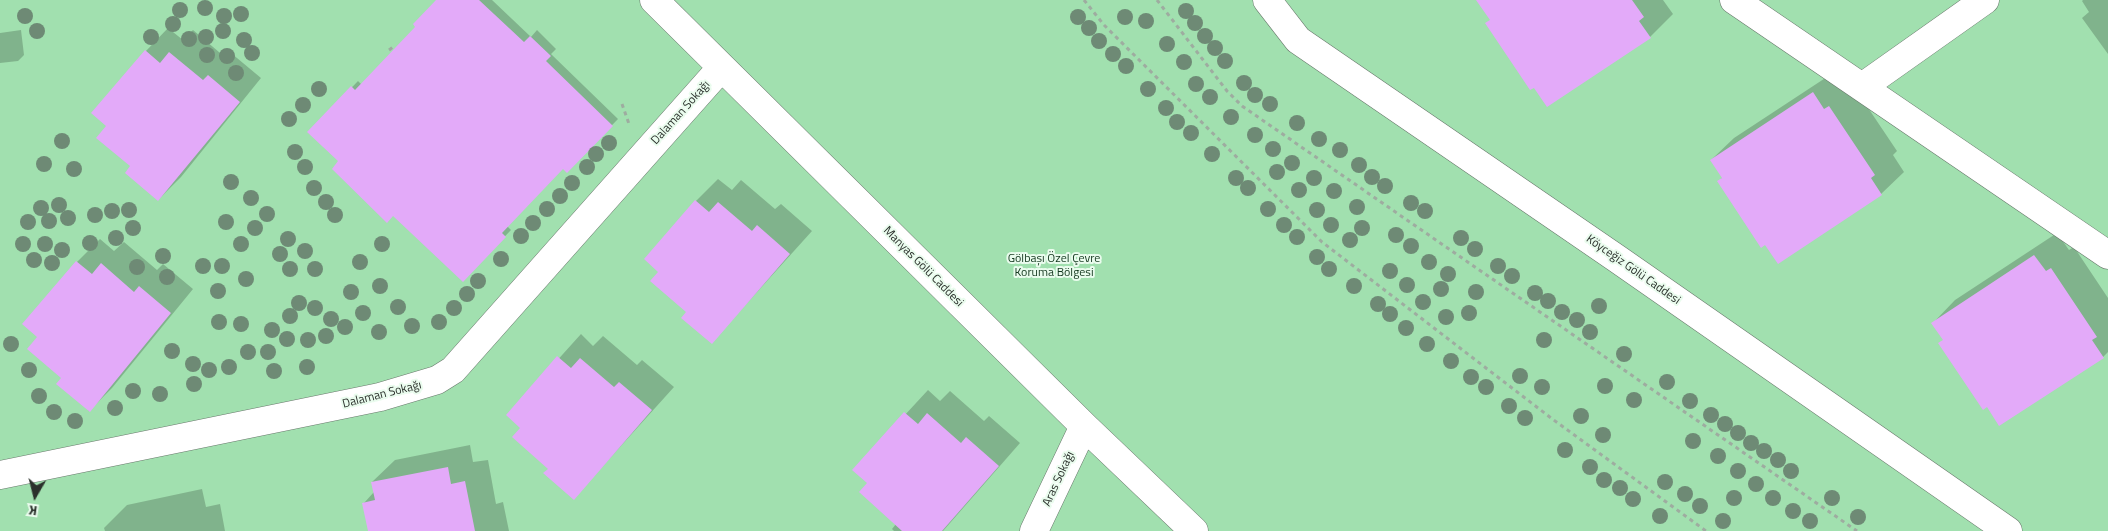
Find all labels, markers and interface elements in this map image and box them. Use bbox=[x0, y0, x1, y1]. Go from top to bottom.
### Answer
street label: Dalaman Sokağı bbox=[649, 78, 713, 148]
street label: Manyas Gölü Caddesi bbox=[880, 224, 966, 310]
street label: Köyceğiz Gölü Caddesi bbox=[1583, 232, 1683, 308]
park label: Gölbaşı Özel Çevre Koruma Bölgesi bbox=[1008, 252, 1100, 280]
street label: Dalaman Sokağı bbox=[341, 378, 423, 412]
street label: Aras Sokağı bbox=[1040, 449, 1078, 509]
north arrow bbox=[10, 471, 60, 521]
text: K bbox=[27, 500, 38, 522]

